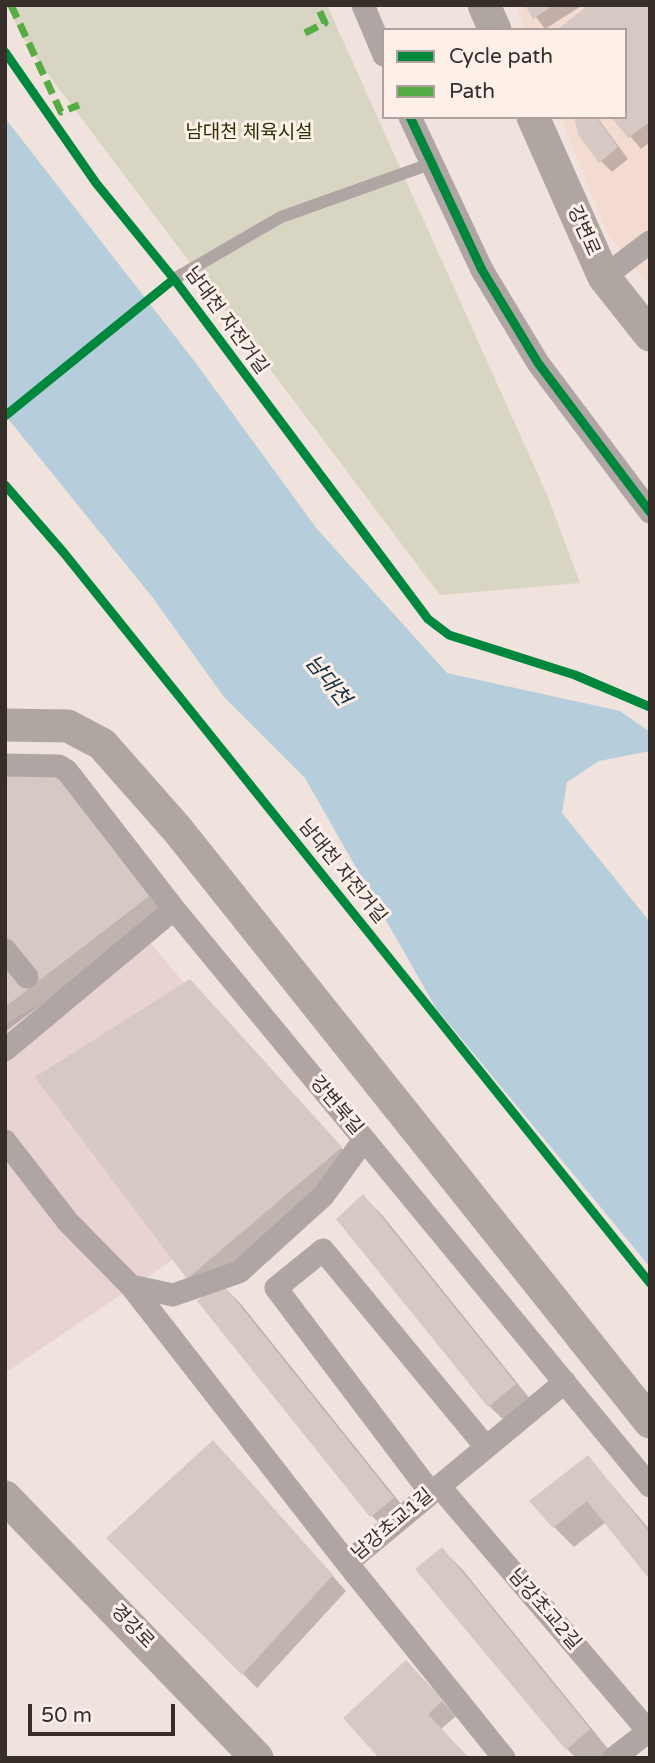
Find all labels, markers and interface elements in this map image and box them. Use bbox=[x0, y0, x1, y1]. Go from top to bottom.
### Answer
legend bbox=[382, 28, 627, 119]
text: Cycle path bbox=[449, 44, 553, 69]
text: Path bbox=[449, 79, 495, 104]
park label: 남대천 체육시설 bbox=[185, 122, 313, 144]
street label: 강변로 bbox=[562, 202, 604, 260]
street label: 남대천 자전거길 bbox=[179, 263, 273, 379]
water label: 남대천 bbox=[299, 651, 355, 711]
street label: 남대천 자전거길 bbox=[293, 815, 391, 929]
street label: 강변북길 bbox=[305, 1072, 367, 1140]
street label: 남강초교1길 bbox=[348, 1484, 438, 1566]
street label: 남강초교2길 bbox=[503, 1565, 585, 1655]
street label: 경강로 bbox=[106, 1600, 158, 1654]
scale bar bbox=[32, 1690, 178, 1734]
text: 50 m bbox=[41, 1703, 92, 1728]

